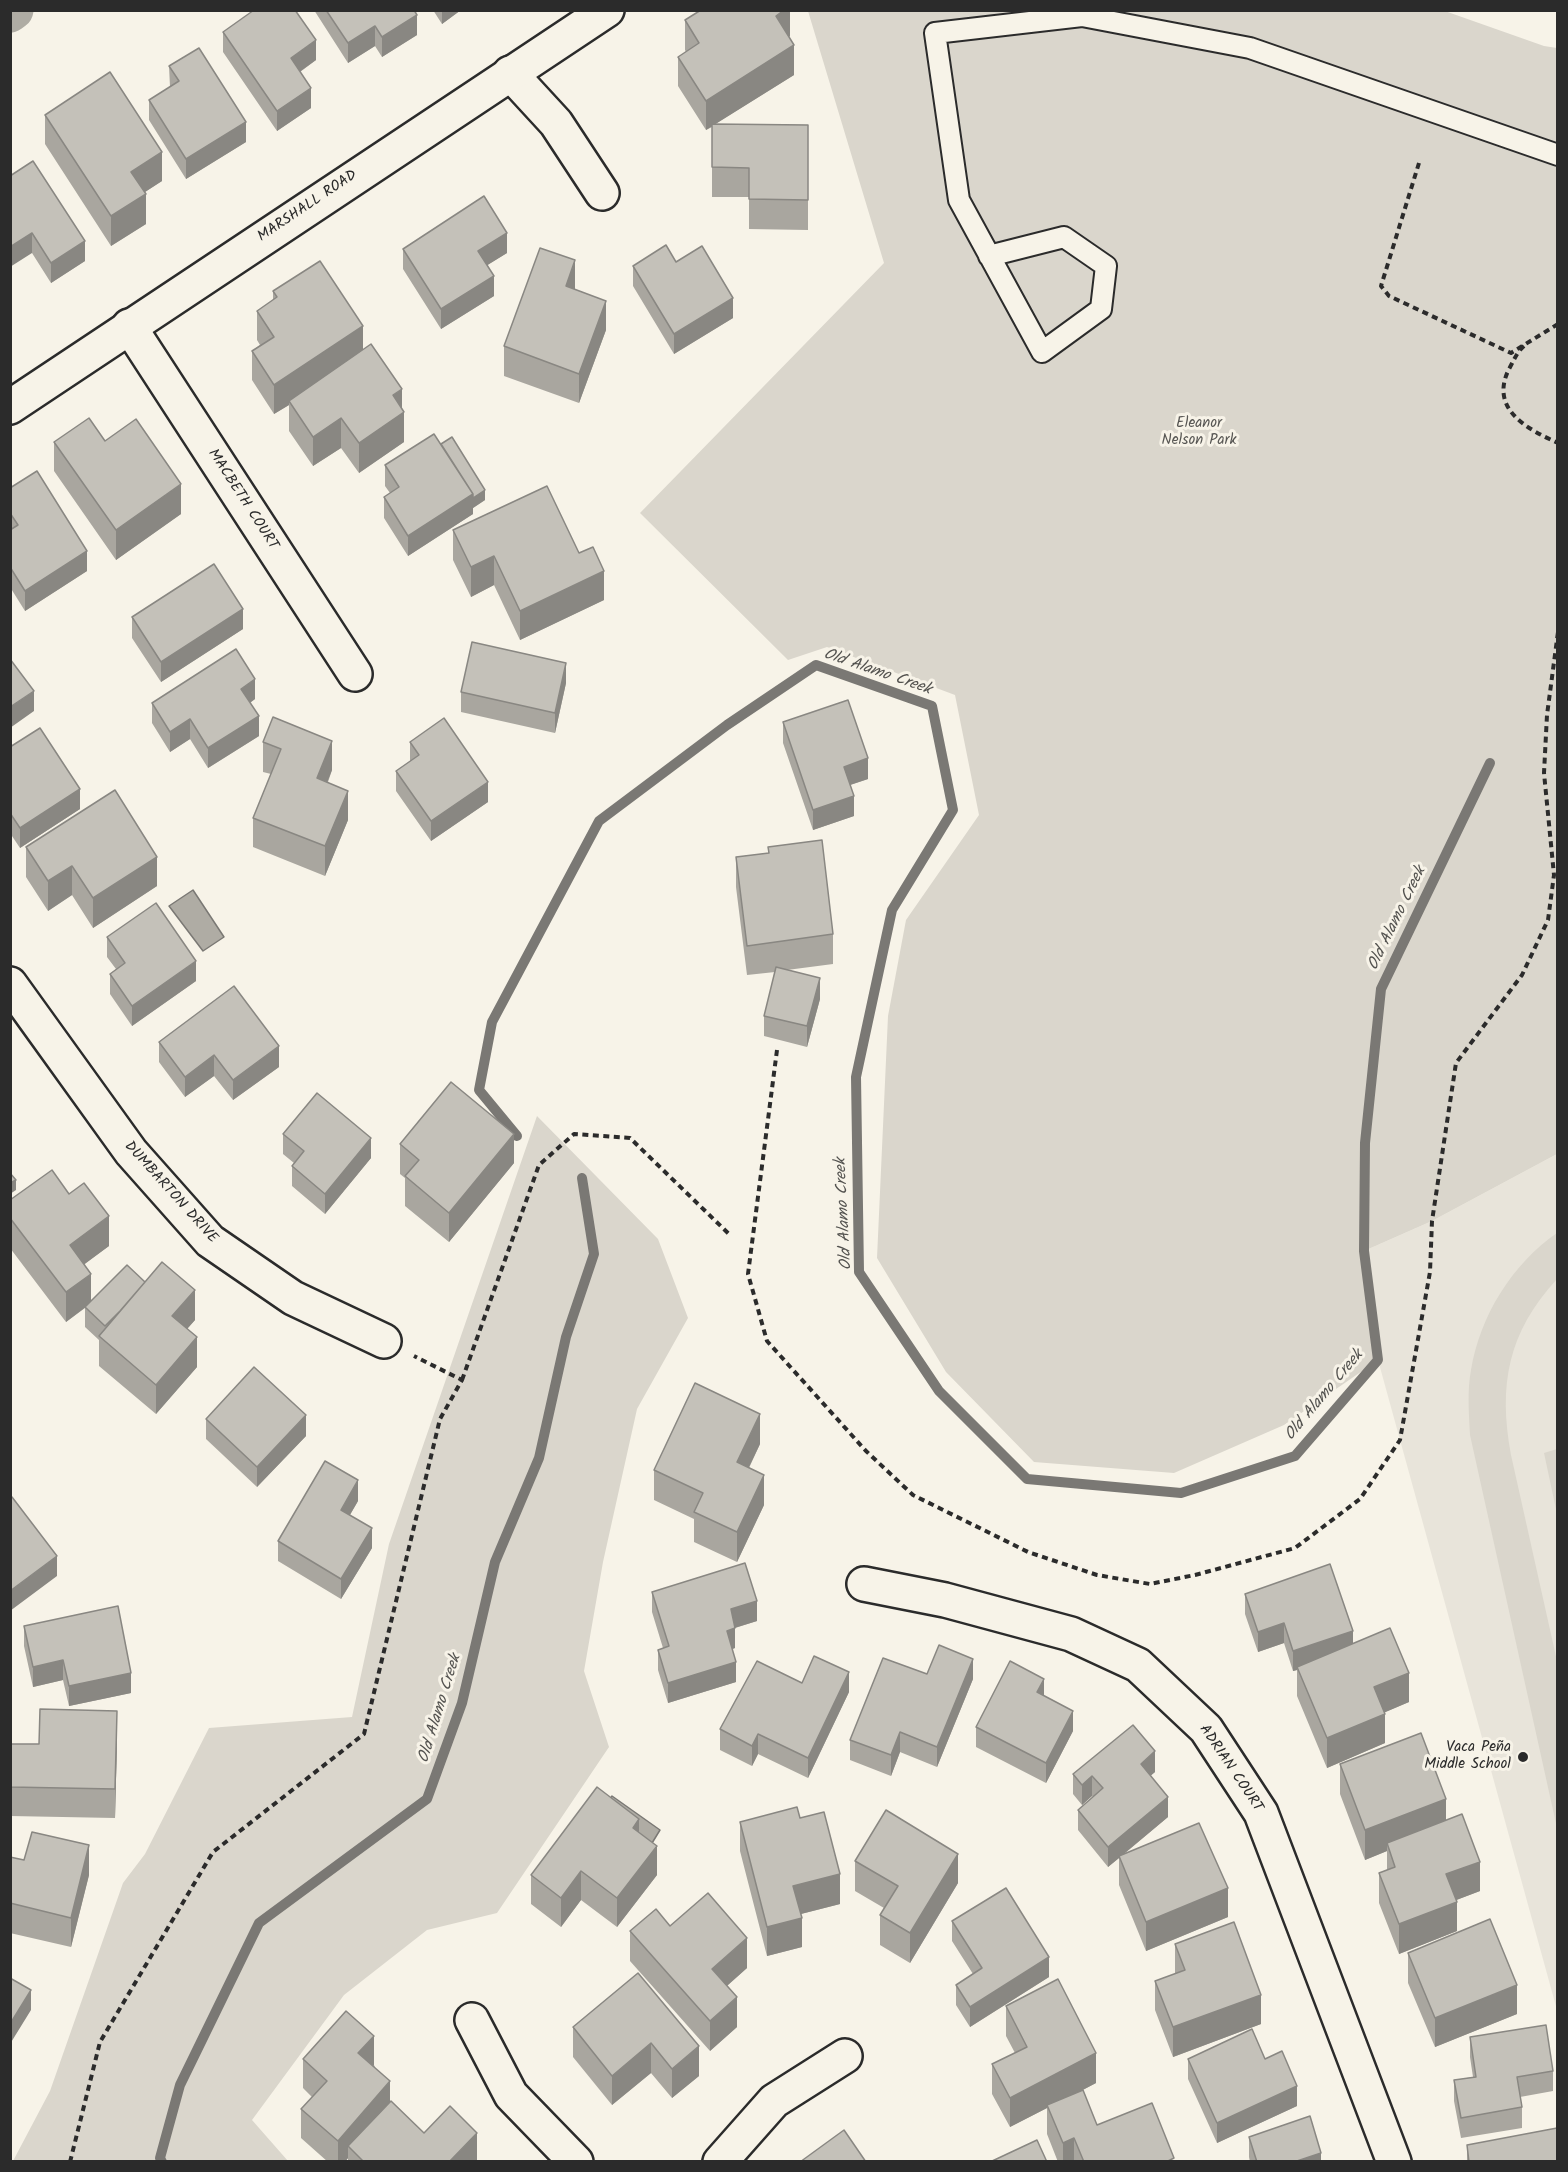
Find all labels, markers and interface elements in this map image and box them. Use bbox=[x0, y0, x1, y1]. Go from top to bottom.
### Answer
street label: MARSHALL ROAD bbox=[255, 167, 361, 247]
park label: Eleanor Nelson Park bbox=[1162, 415, 1236, 450]
street label: MACBETH COURT bbox=[203, 446, 281, 554]
water label: Old Alamo Creek bbox=[821, 646, 933, 700]
water label: Old Alamo Creek bbox=[1365, 864, 1431, 974]
street label: DUMBARTON DRIVE bbox=[119, 1138, 221, 1248]
water label: Old Alamo Creek bbox=[832, 1157, 858, 1271]
water label: Old Alamo Creek bbox=[1282, 1347, 1368, 1445]
water label: Old Alamo Creek bbox=[415, 1652, 467, 1766]
street label: ADRIAN COURT bbox=[1194, 1722, 1266, 1816]
place label: Vaca Peña Middle School bbox=[1424, 1739, 1511, 1774]
marker: Vaca Peña Middle School bbox=[1516, 1750, 1530, 1764]

